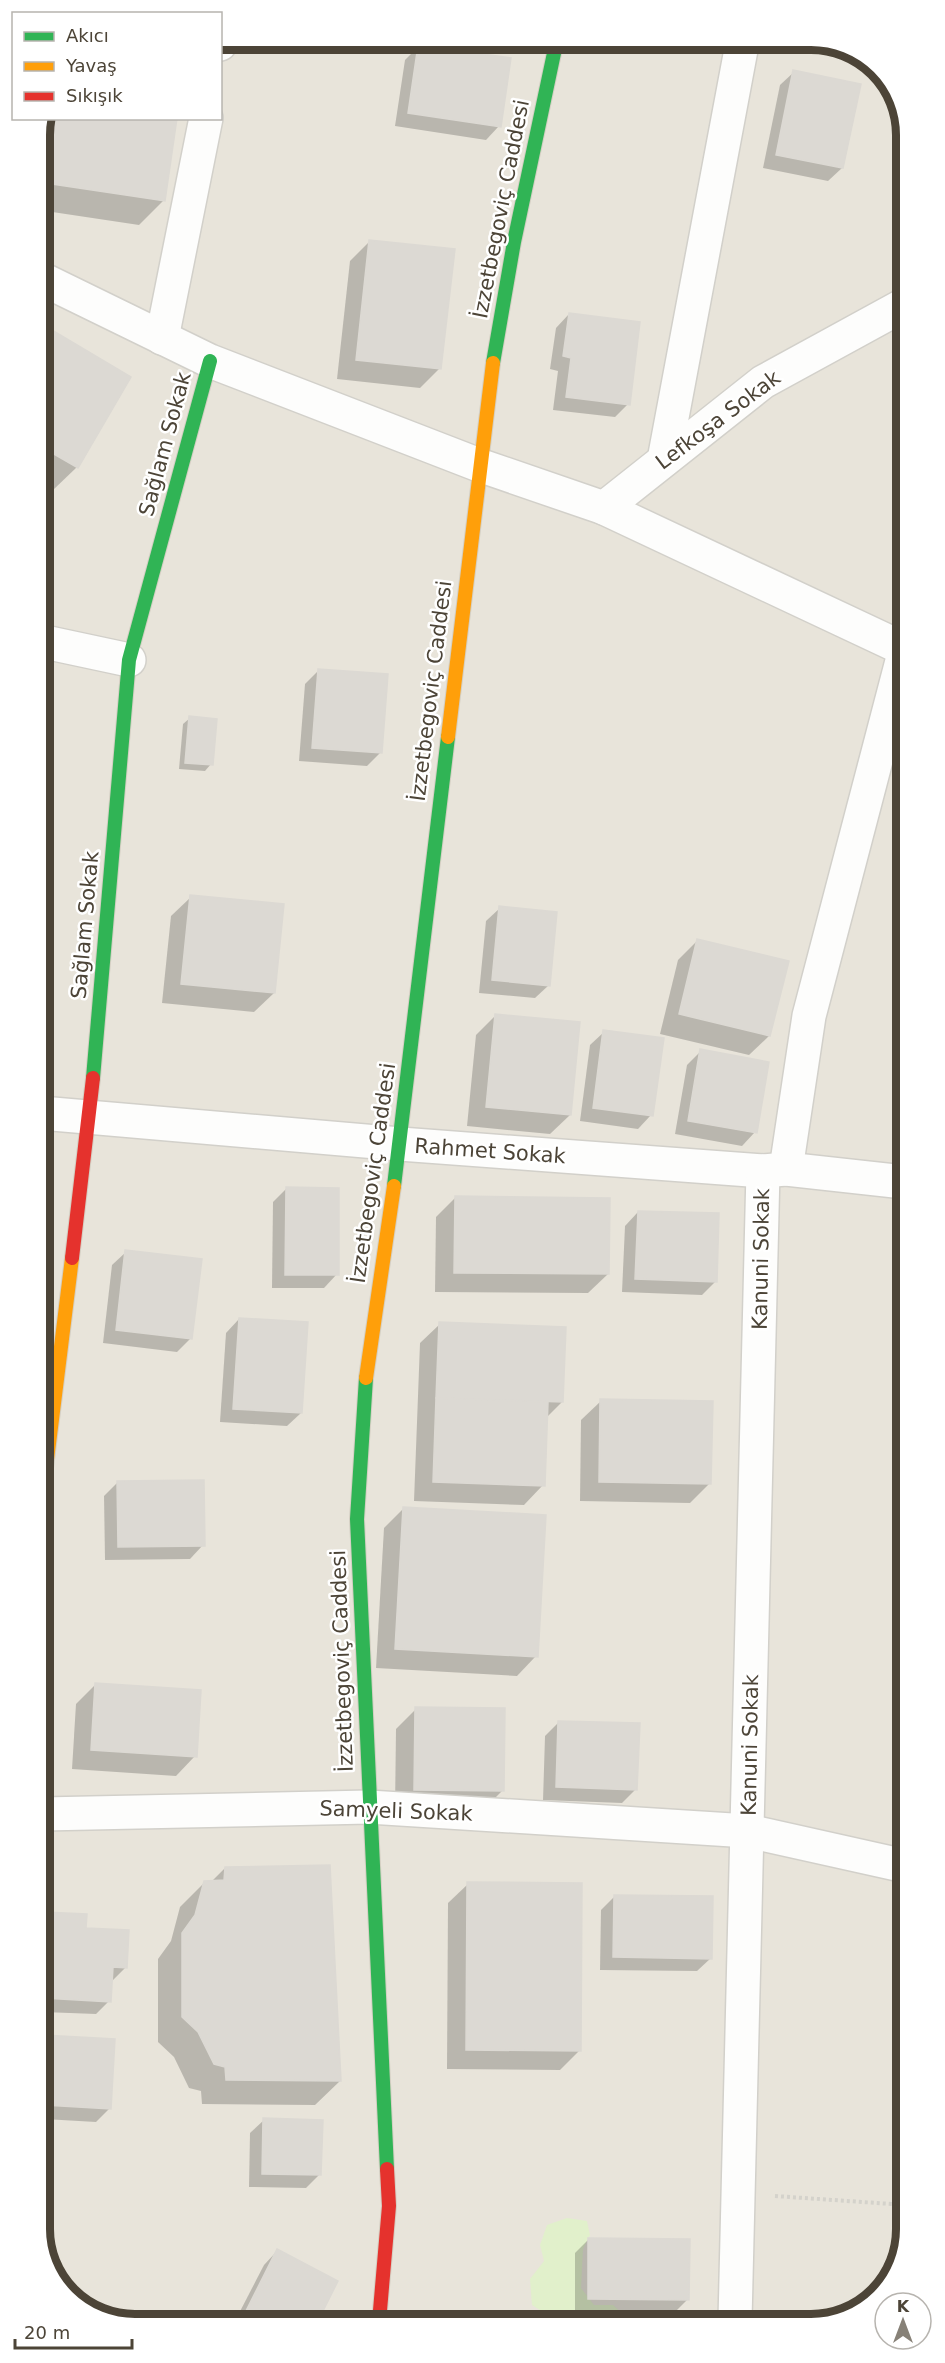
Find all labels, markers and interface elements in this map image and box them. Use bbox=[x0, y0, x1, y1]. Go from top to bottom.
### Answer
legend bbox=[12, 12, 222, 120]
text: Akıcı bbox=[66, 25, 109, 46]
text: Yavaş bbox=[65, 55, 117, 76]
text: Sıkışık bbox=[66, 85, 123, 106]
street label: İzzetbegoviç Caddesi bbox=[467, 97, 534, 320]
street label: Lefkoşa Sokak bbox=[651, 365, 786, 475]
street label: Sağlam Sokak bbox=[134, 368, 196, 519]
street label: İzzetbegoviç Caddesi bbox=[405, 579, 456, 803]
street label: Sağlam Sokak bbox=[67, 849, 103, 1000]
street label: İzzetbegoviç Caddesi bbox=[345, 1061, 400, 1285]
street label: Rahmet Sokak bbox=[414, 1134, 567, 1168]
street label: Kanuni Sokak bbox=[748, 1187, 774, 1330]
street label: İzzetbegoviç Caddesi bbox=[325, 1550, 358, 1772]
street label: Kanuni Sokak bbox=[737, 1673, 763, 1816]
street label: Samyeli Sokak bbox=[319, 1796, 474, 1826]
north arrow bbox=[873, 2291, 933, 2351]
text: K bbox=[897, 2297, 910, 2316]
scale bar bbox=[15, 2312, 132, 2350]
text: 20 m bbox=[24, 2322, 70, 2343]

